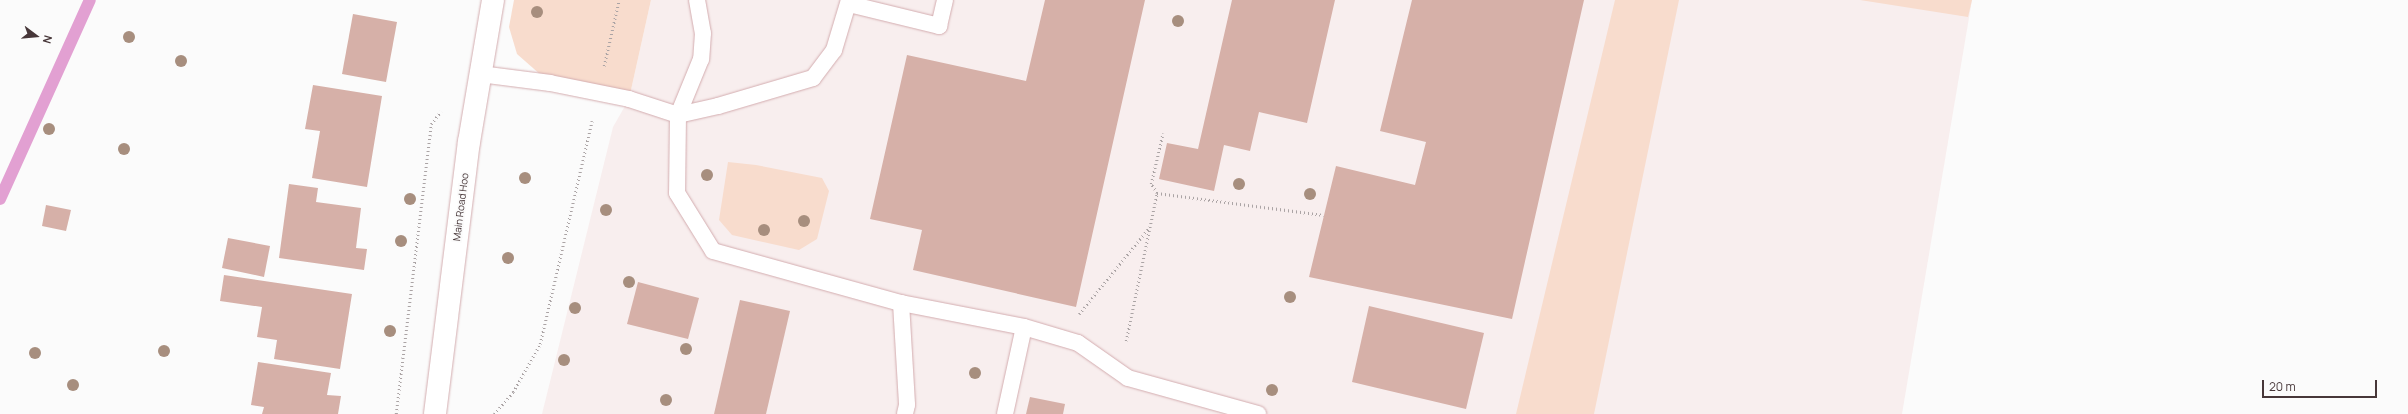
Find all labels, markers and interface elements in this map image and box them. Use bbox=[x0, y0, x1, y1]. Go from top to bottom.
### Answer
north arrow bbox=[16, 16, 56, 56]
text: N bbox=[40, 34, 56, 45]
street label: Main Road Hoo bbox=[451, 172, 471, 242]
scale bar bbox=[2264, 372, 2379, 398]
text: 20 m bbox=[2269, 378, 2296, 395]

